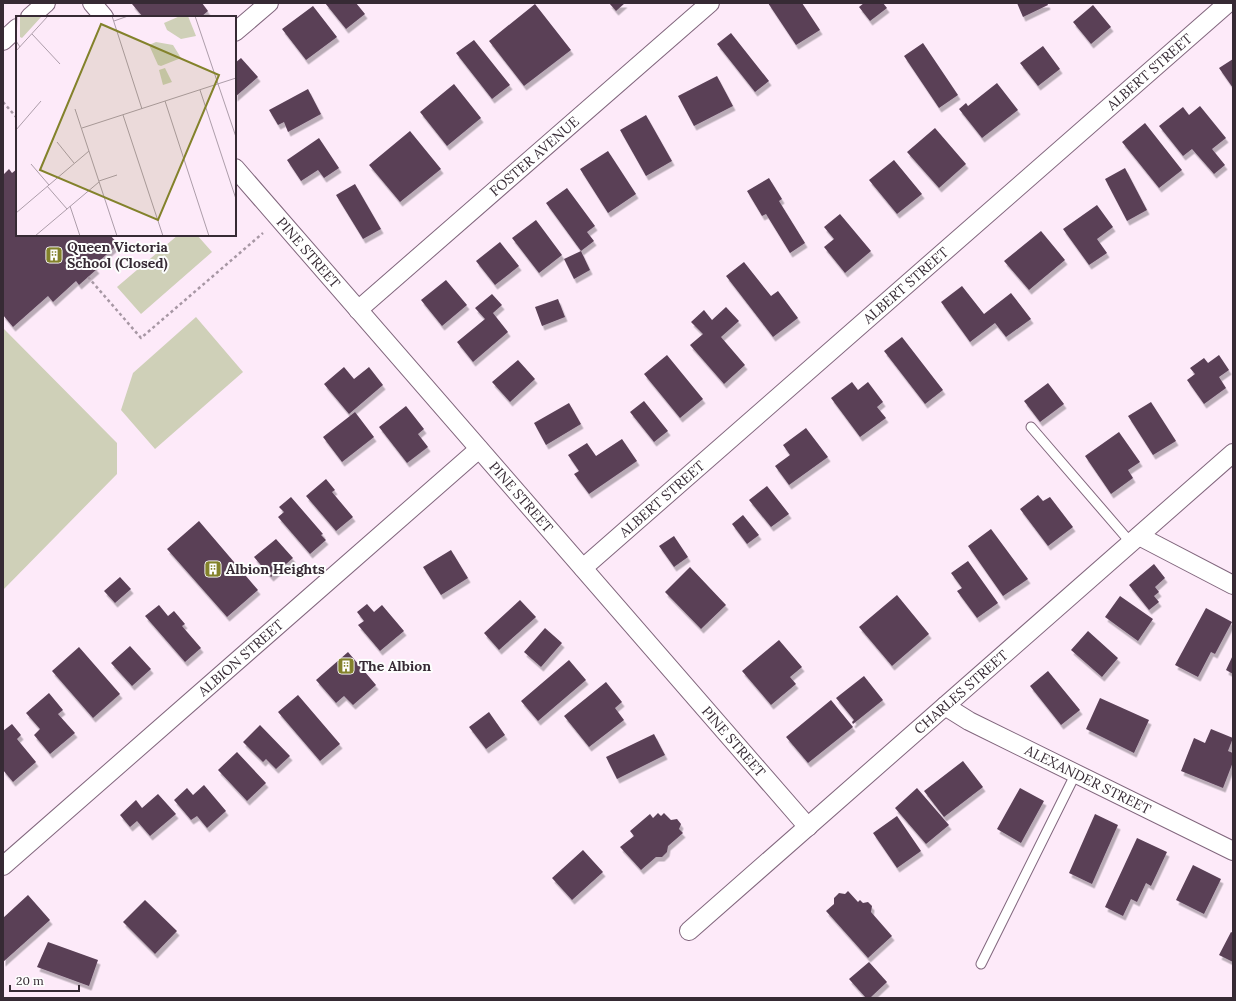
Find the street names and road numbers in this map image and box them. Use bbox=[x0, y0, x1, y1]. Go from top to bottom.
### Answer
street label: ALBERT STREET bbox=[1102, 30, 1196, 115]
street label: FOSTER AVENUE bbox=[486, 112, 583, 200]
street label: PINE STREET bbox=[273, 213, 344, 292]
street label: ALBERT STREET bbox=[858, 243, 952, 328]
street label: ALBERT STREET bbox=[615, 457, 708, 542]
street label: PINE STREET bbox=[485, 458, 557, 536]
street label: ALBION STREET bbox=[194, 616, 287, 701]
street label: CHARLES STREET bbox=[910, 646, 1012, 738]
street label: PINE STREET bbox=[698, 702, 769, 781]
street label: ALEXANDER STREET bbox=[1021, 741, 1154, 818]

